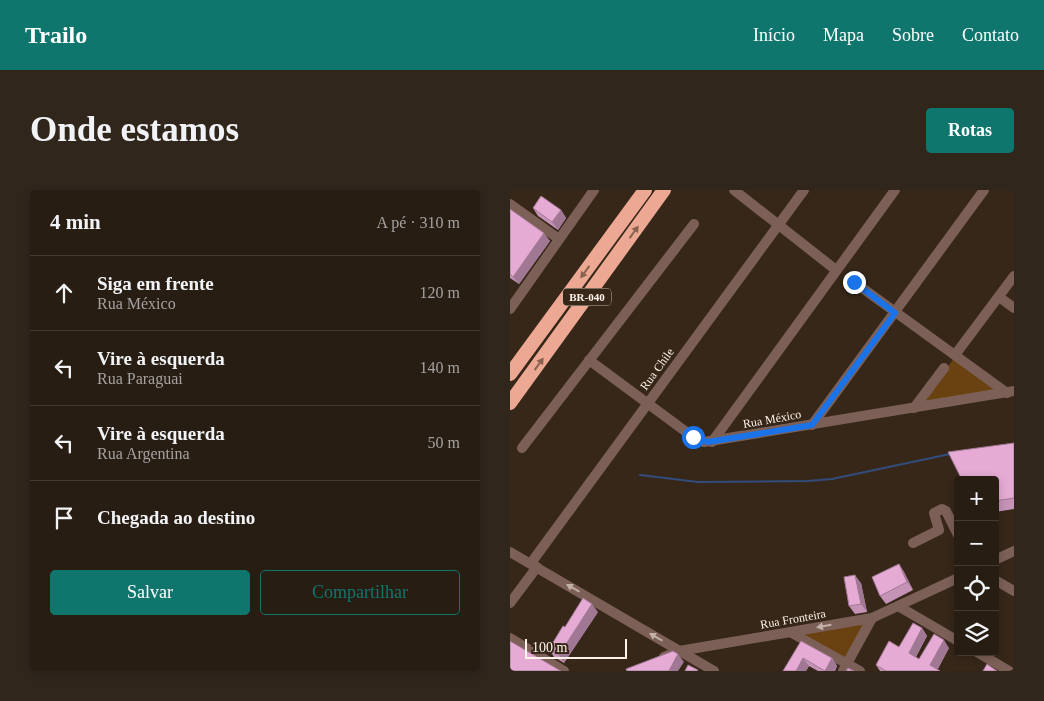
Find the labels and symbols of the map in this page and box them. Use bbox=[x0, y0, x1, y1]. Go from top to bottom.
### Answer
one-way arrow bbox=[629, 225, 639, 239]
one-way arrow bbox=[580, 265, 591, 278]
route end bbox=[843, 271, 866, 294]
road number: BR-040 bbox=[563, 288, 611, 305]
street label: Rua Chile bbox=[637, 345, 677, 393]
one-way arrow bbox=[534, 357, 544, 371]
street label: Rua México bbox=[742, 407, 802, 431]
route start bbox=[682, 426, 705, 449]
one-way arrow bbox=[567, 584, 580, 593]
street label: Rua Fronteira bbox=[759, 606, 828, 632]
one-way arrow bbox=[816, 622, 831, 630]
one-way arrow bbox=[650, 633, 663, 642]
scale bar bbox=[525, 636, 628, 659]

